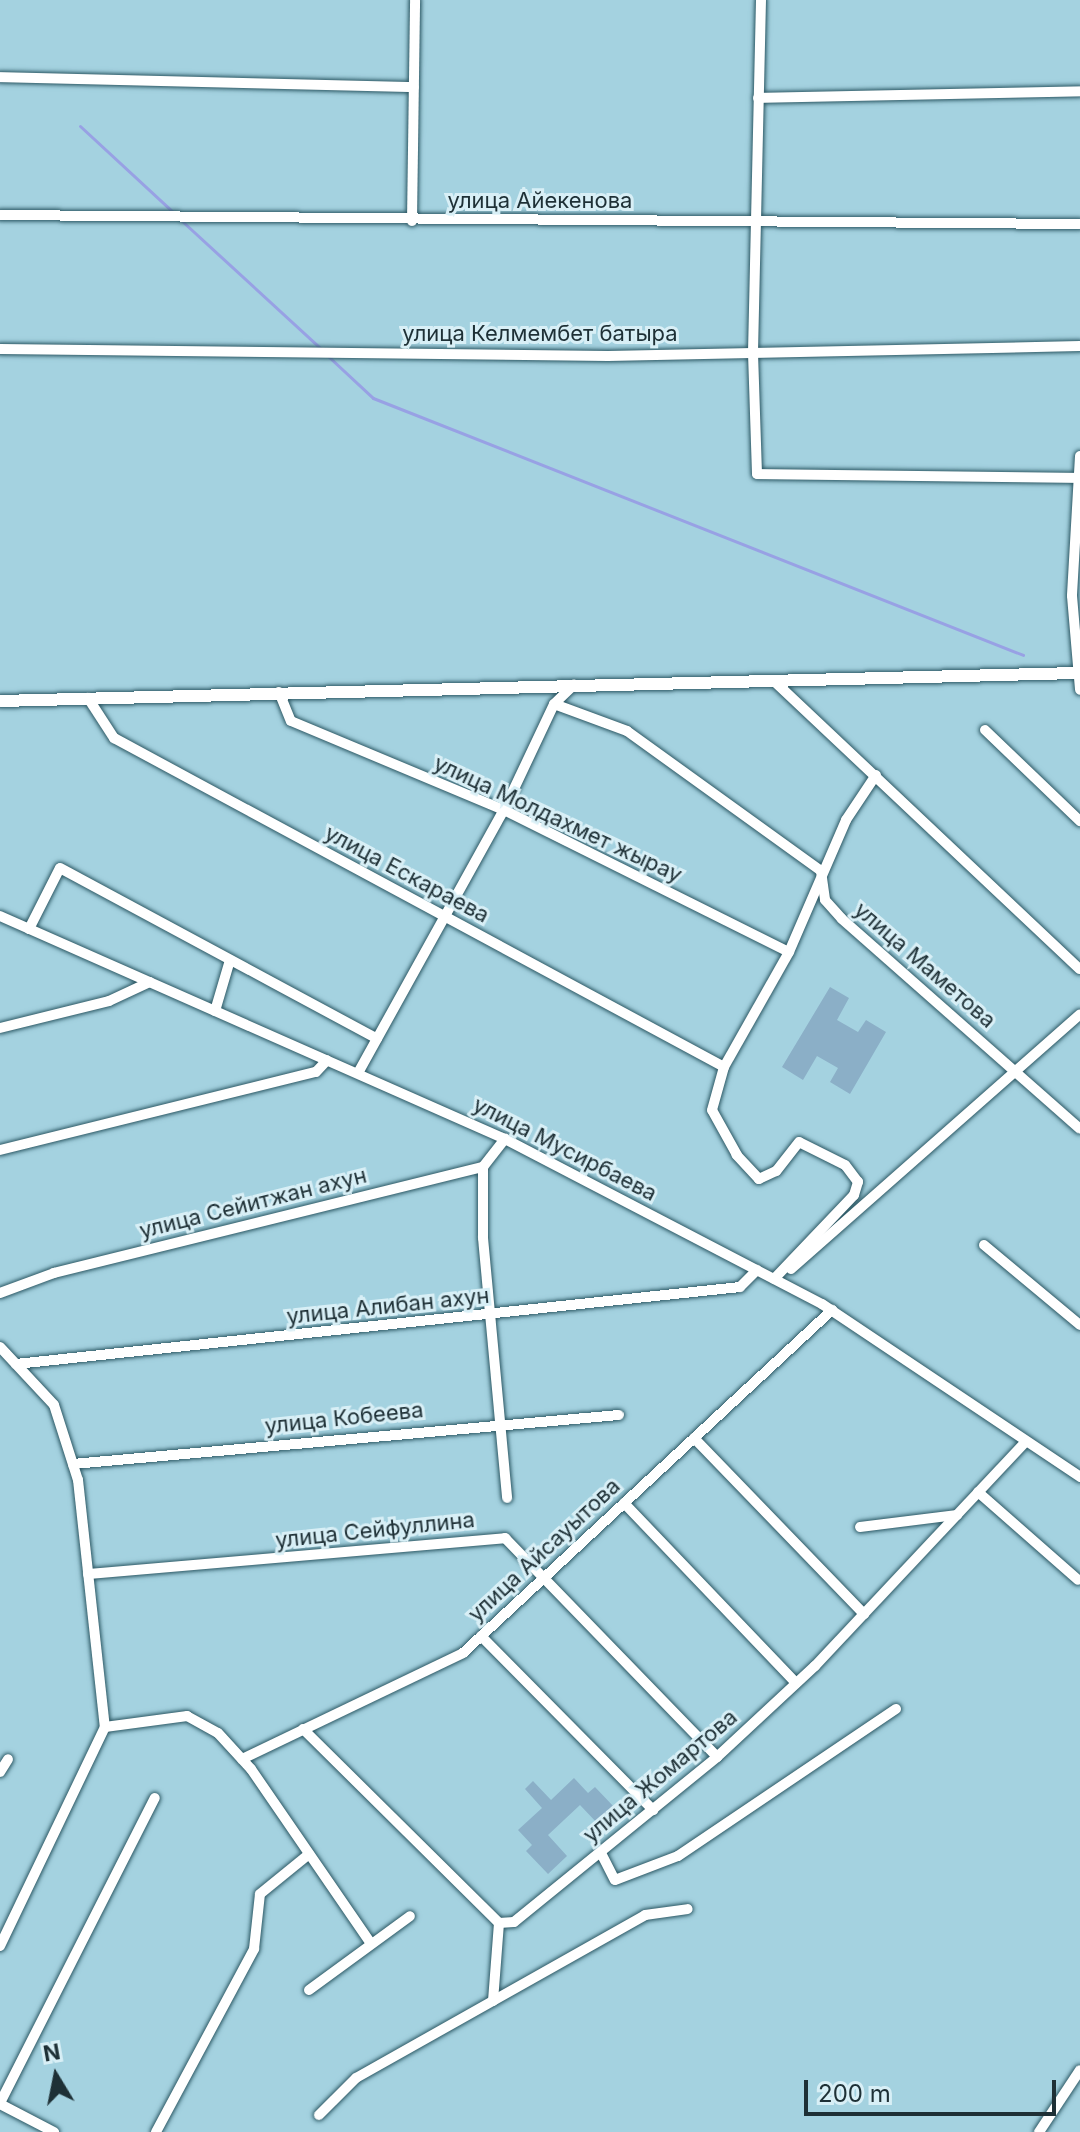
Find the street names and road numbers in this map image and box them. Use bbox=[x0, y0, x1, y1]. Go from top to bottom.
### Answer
street label: улица Айекенова bbox=[448, 188, 632, 214]
street label: улица Келмембет батыра bbox=[402, 321, 678, 347]
street label: улица Молдахмет жырау bbox=[430, 750, 686, 888]
street label: улица Ескараева bbox=[320, 820, 494, 928]
street label: улица Маметова bbox=[849, 896, 1001, 1034]
street label: улица Мусирбаева bbox=[469, 1091, 661, 1207]
street label: улица Сейитжан ахун bbox=[137, 1162, 369, 1244]
street label: улица Алибан ахун bbox=[285, 1282, 491, 1330]
street label: улица Кобеева bbox=[263, 1397, 425, 1439]
street label: улица Айсауытова bbox=[463, 1473, 625, 1627]
street label: улица Сейфуллина bbox=[274, 1506, 476, 1554]
street label: улица Жомартова bbox=[578, 1704, 742, 1848]

